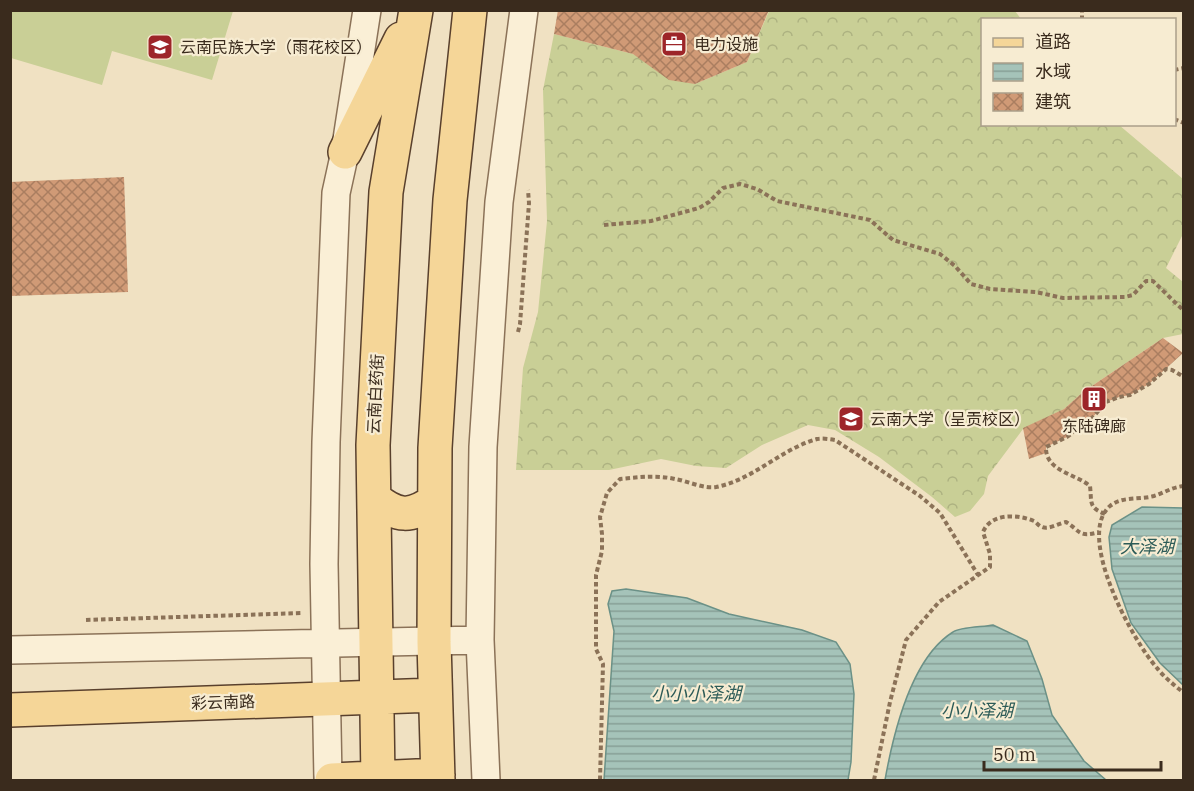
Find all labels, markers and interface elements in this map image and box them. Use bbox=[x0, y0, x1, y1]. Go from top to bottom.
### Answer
legend bbox=[981, 18, 1176, 126]
office icon: 电力设施 bbox=[659, 29, 689, 59]
text: 道路 bbox=[1035, 30, 1071, 53]
school or university icon: 云南民族大学（雨花校区） bbox=[145, 32, 175, 62]
place label: 电力设施 bbox=[694, 34, 758, 54]
place label: 云南民族大学（雨花校区） bbox=[180, 37, 372, 57]
text: 水域 bbox=[1035, 60, 1071, 83]
text: 建筑 bbox=[1035, 90, 1071, 113]
street label: 云南白药街 bbox=[363, 354, 387, 434]
building icon: 东陆碑廊 bbox=[1079, 384, 1109, 414]
school or university icon: 云南大学（呈贡校区） bbox=[836, 404, 866, 434]
place label: 云南大学（呈贡校区） bbox=[870, 409, 1030, 429]
place label: 东陆碑廊 bbox=[1062, 416, 1126, 436]
water label: 大泽湖 bbox=[1120, 535, 1177, 558]
water label: 小小小泽湖 bbox=[651, 682, 744, 705]
street label: 彩云南路 bbox=[191, 691, 255, 713]
water label: 小小泽湖 bbox=[941, 699, 1016, 722]
scale bar bbox=[984, 734, 1161, 772]
text: 50 m bbox=[993, 743, 1036, 766]

